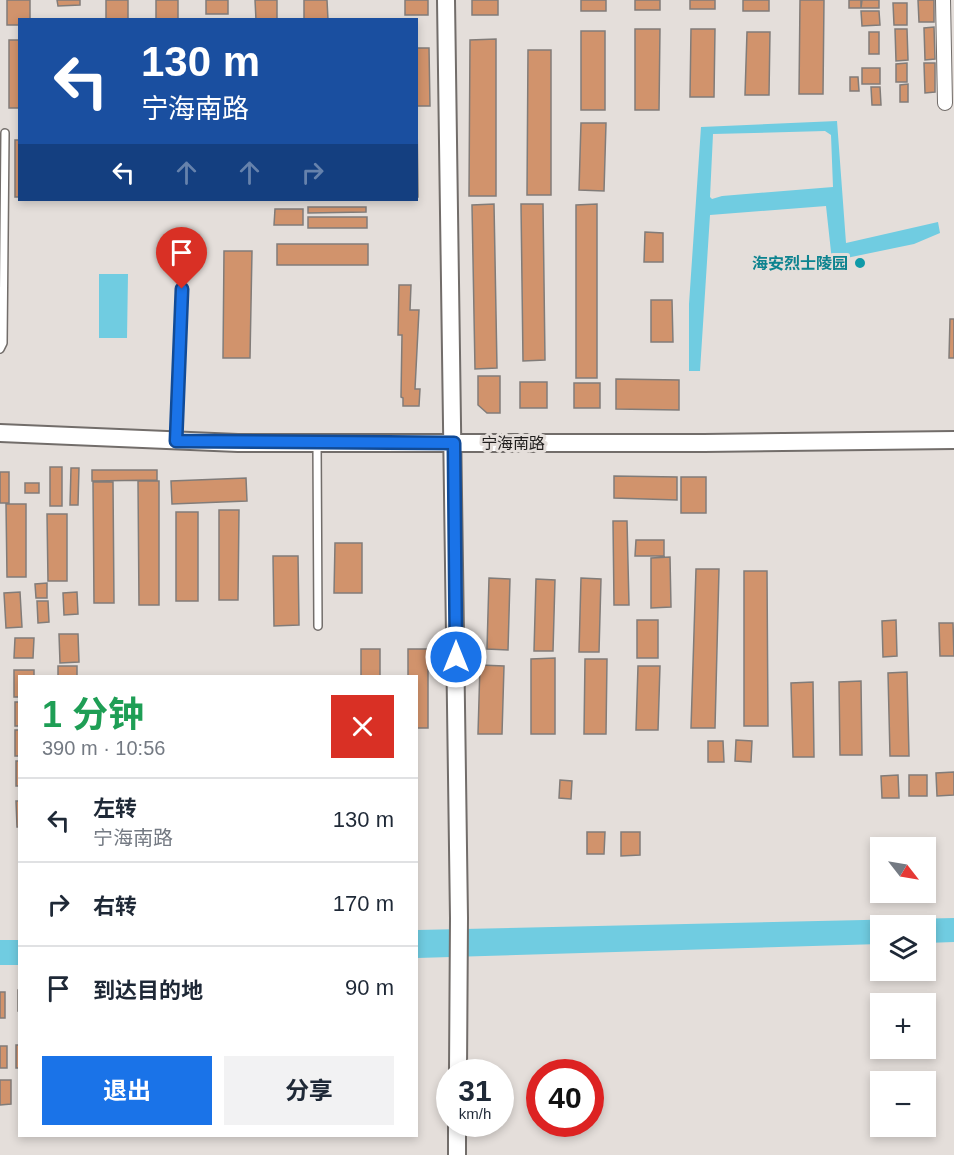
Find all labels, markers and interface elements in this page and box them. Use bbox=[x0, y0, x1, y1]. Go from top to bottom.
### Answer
text: 130 m bbox=[141, 38, 260, 85]
icon: left bbox=[42, 42, 120, 120]
text: 宁海南路 bbox=[141, 94, 249, 124]
icon: left bbox=[107, 156, 140, 189]
icon: ahead bbox=[170, 156, 203, 189]
icon: ahead bbox=[233, 156, 266, 189]
icon: right bbox=[296, 156, 329, 189]
pin bbox=[156, 227, 207, 289]
icon: arrive bbox=[165, 236, 198, 269]
place label: 海安烈士陵园 bbox=[752, 255, 848, 272]
marker: 海安烈士陵园 bbox=[853, 256, 867, 270]
street label: 宁海南路 bbox=[481, 435, 545, 452]
position arrow bbox=[424, 625, 488, 689]
text: 1 分钟 bbox=[42, 694, 144, 735]
button: close bbox=[331, 695, 394, 758]
text: 390 m · 10:56 bbox=[42, 737, 165, 759]
text: 左转 bbox=[93, 796, 137, 821]
icon: left bbox=[42, 804, 75, 837]
text: 130 m bbox=[333, 807, 394, 832]
text: 宁海南路 bbox=[93, 827, 173, 849]
north arrow bbox=[870, 837, 936, 903]
map controls bbox=[870, 837, 936, 1137]
icon: right bbox=[42, 888, 75, 921]
text: 170 m bbox=[333, 891, 394, 916]
text: 右转 bbox=[93, 894, 137, 919]
button: layers bbox=[870, 915, 936, 981]
icon: arrive bbox=[42, 972, 75, 1005]
text: 90 m bbox=[345, 975, 394, 1000]
text: 到达目的地 bbox=[93, 978, 203, 1003]
button: + bbox=[870, 993, 936, 1059]
button: 退出 bbox=[42, 1056, 212, 1125]
button: 分享 bbox=[224, 1056, 394, 1125]
speed limit sign: 40 bbox=[526, 1059, 604, 1137]
button: − bbox=[870, 1071, 936, 1137]
text: 31 bbox=[458, 1074, 492, 1107]
text: km/h bbox=[459, 1105, 491, 1122]

